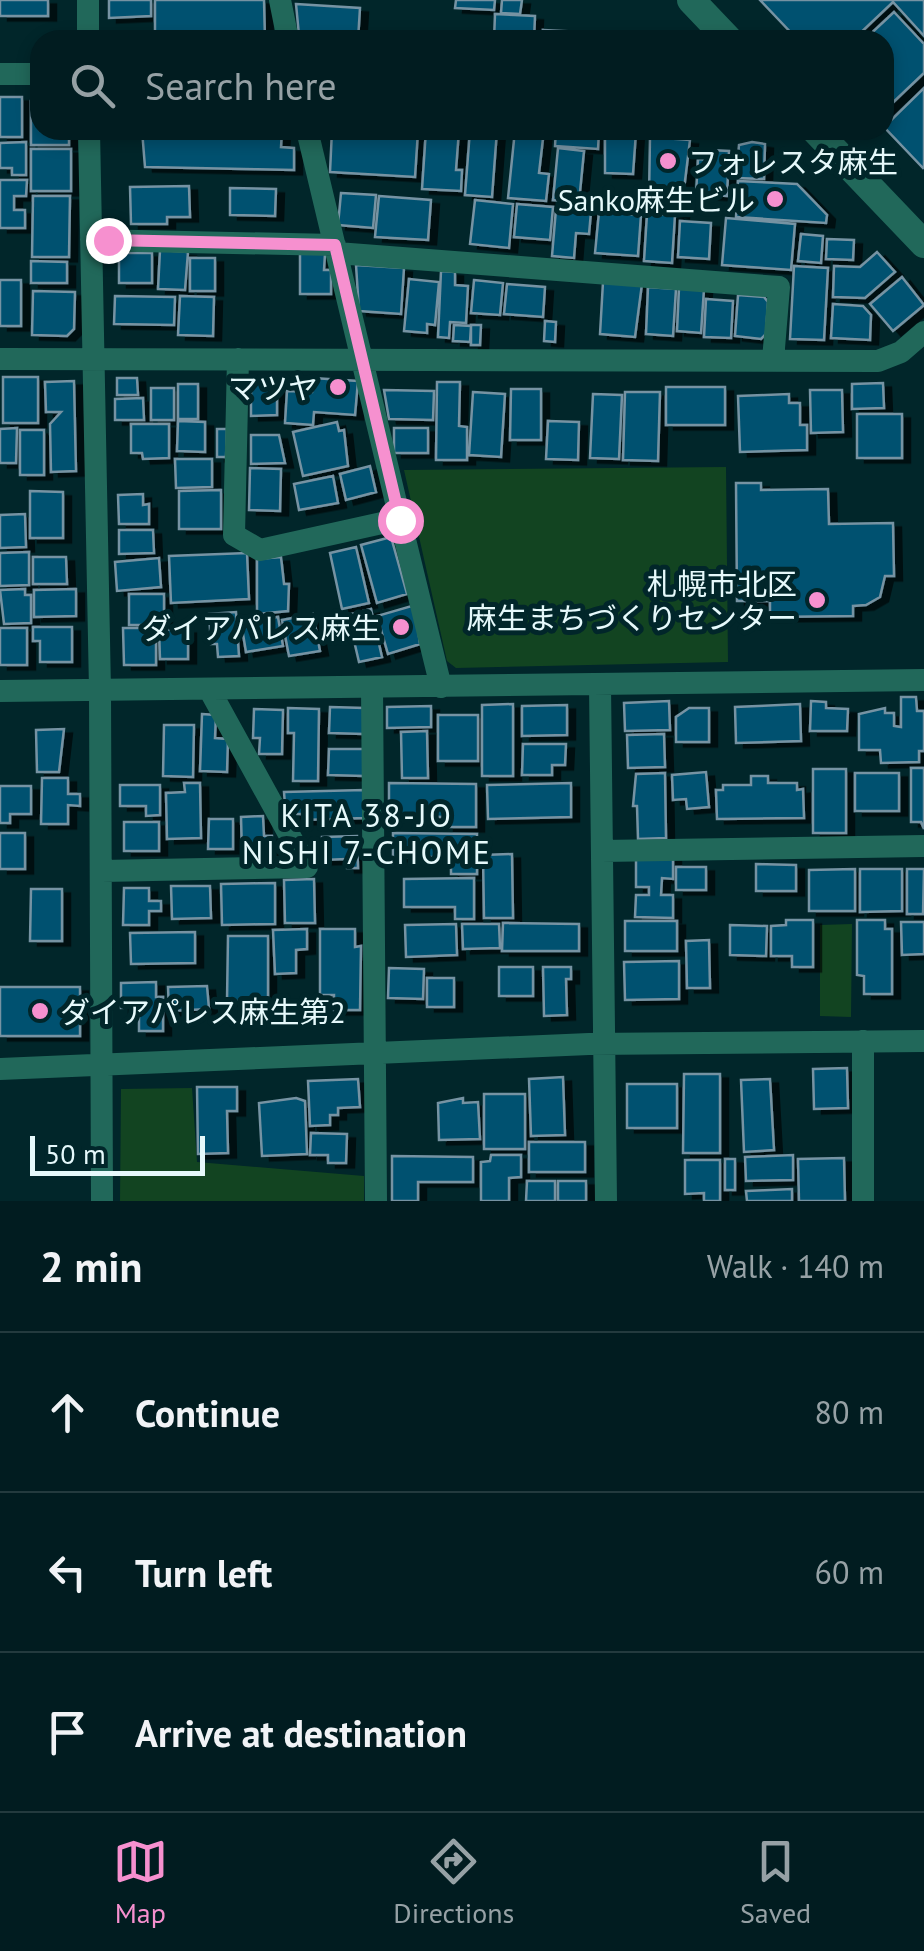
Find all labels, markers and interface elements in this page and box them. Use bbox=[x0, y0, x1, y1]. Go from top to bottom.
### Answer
search box bbox=[30, 30, 894, 140]
icon: search bbox=[65, 58, 120, 113]
text: Search here bbox=[145, 61, 337, 110]
place label: フォレスタ麻生 bbox=[688, 142, 898, 181]
marker: フォレスタ麻生 bbox=[657, 150, 679, 172]
place label: Sanko麻生ビル bbox=[558, 180, 755, 219]
marker: Sanko麻生ビル bbox=[764, 188, 786, 210]
route end bbox=[86, 218, 132, 264]
place label: マツヤ bbox=[228, 368, 318, 407]
marker: マツヤ bbox=[327, 376, 349, 398]
route start bbox=[378, 498, 424, 544]
place label: 札幌市北区 麻生まちづくりセンター bbox=[467, 564, 797, 637]
marker: 札幌市北区 麻生まちづくりセンター bbox=[806, 589, 828, 611]
place label: ダイアパレス麻生 bbox=[142, 608, 381, 647]
marker: ダイアパレス麻生 bbox=[390, 616, 412, 638]
district label: KITA 38-JO NISHI 7-CHOME bbox=[242, 794, 492, 873]
place label: ダイアパレス麻生第2 bbox=[60, 992, 346, 1031]
marker: ダイアパレス麻生第2 bbox=[29, 1000, 51, 1022]
scale bar bbox=[30, 1131, 205, 1176]
text: 50 m bbox=[45, 1135, 106, 1172]
text: 2 min bbox=[40, 1239, 142, 1294]
text: Walk · 140 m bbox=[707, 1245, 884, 1287]
icon: ahead bbox=[40, 1385, 95, 1440]
text: Continue bbox=[135, 1388, 280, 1437]
text: 80 m bbox=[815, 1391, 884, 1433]
icon: left bbox=[40, 1545, 95, 1600]
text: Turn left bbox=[135, 1548, 272, 1597]
text: 60 m bbox=[815, 1551, 884, 1593]
icon: arrive bbox=[40, 1705, 95, 1760]
text: Arrive at destination bbox=[135, 1708, 467, 1757]
tab: Map bbox=[113, 1834, 168, 1931]
tab: Directions bbox=[393, 1834, 514, 1931]
tab: Saved bbox=[740, 1834, 811, 1931]

